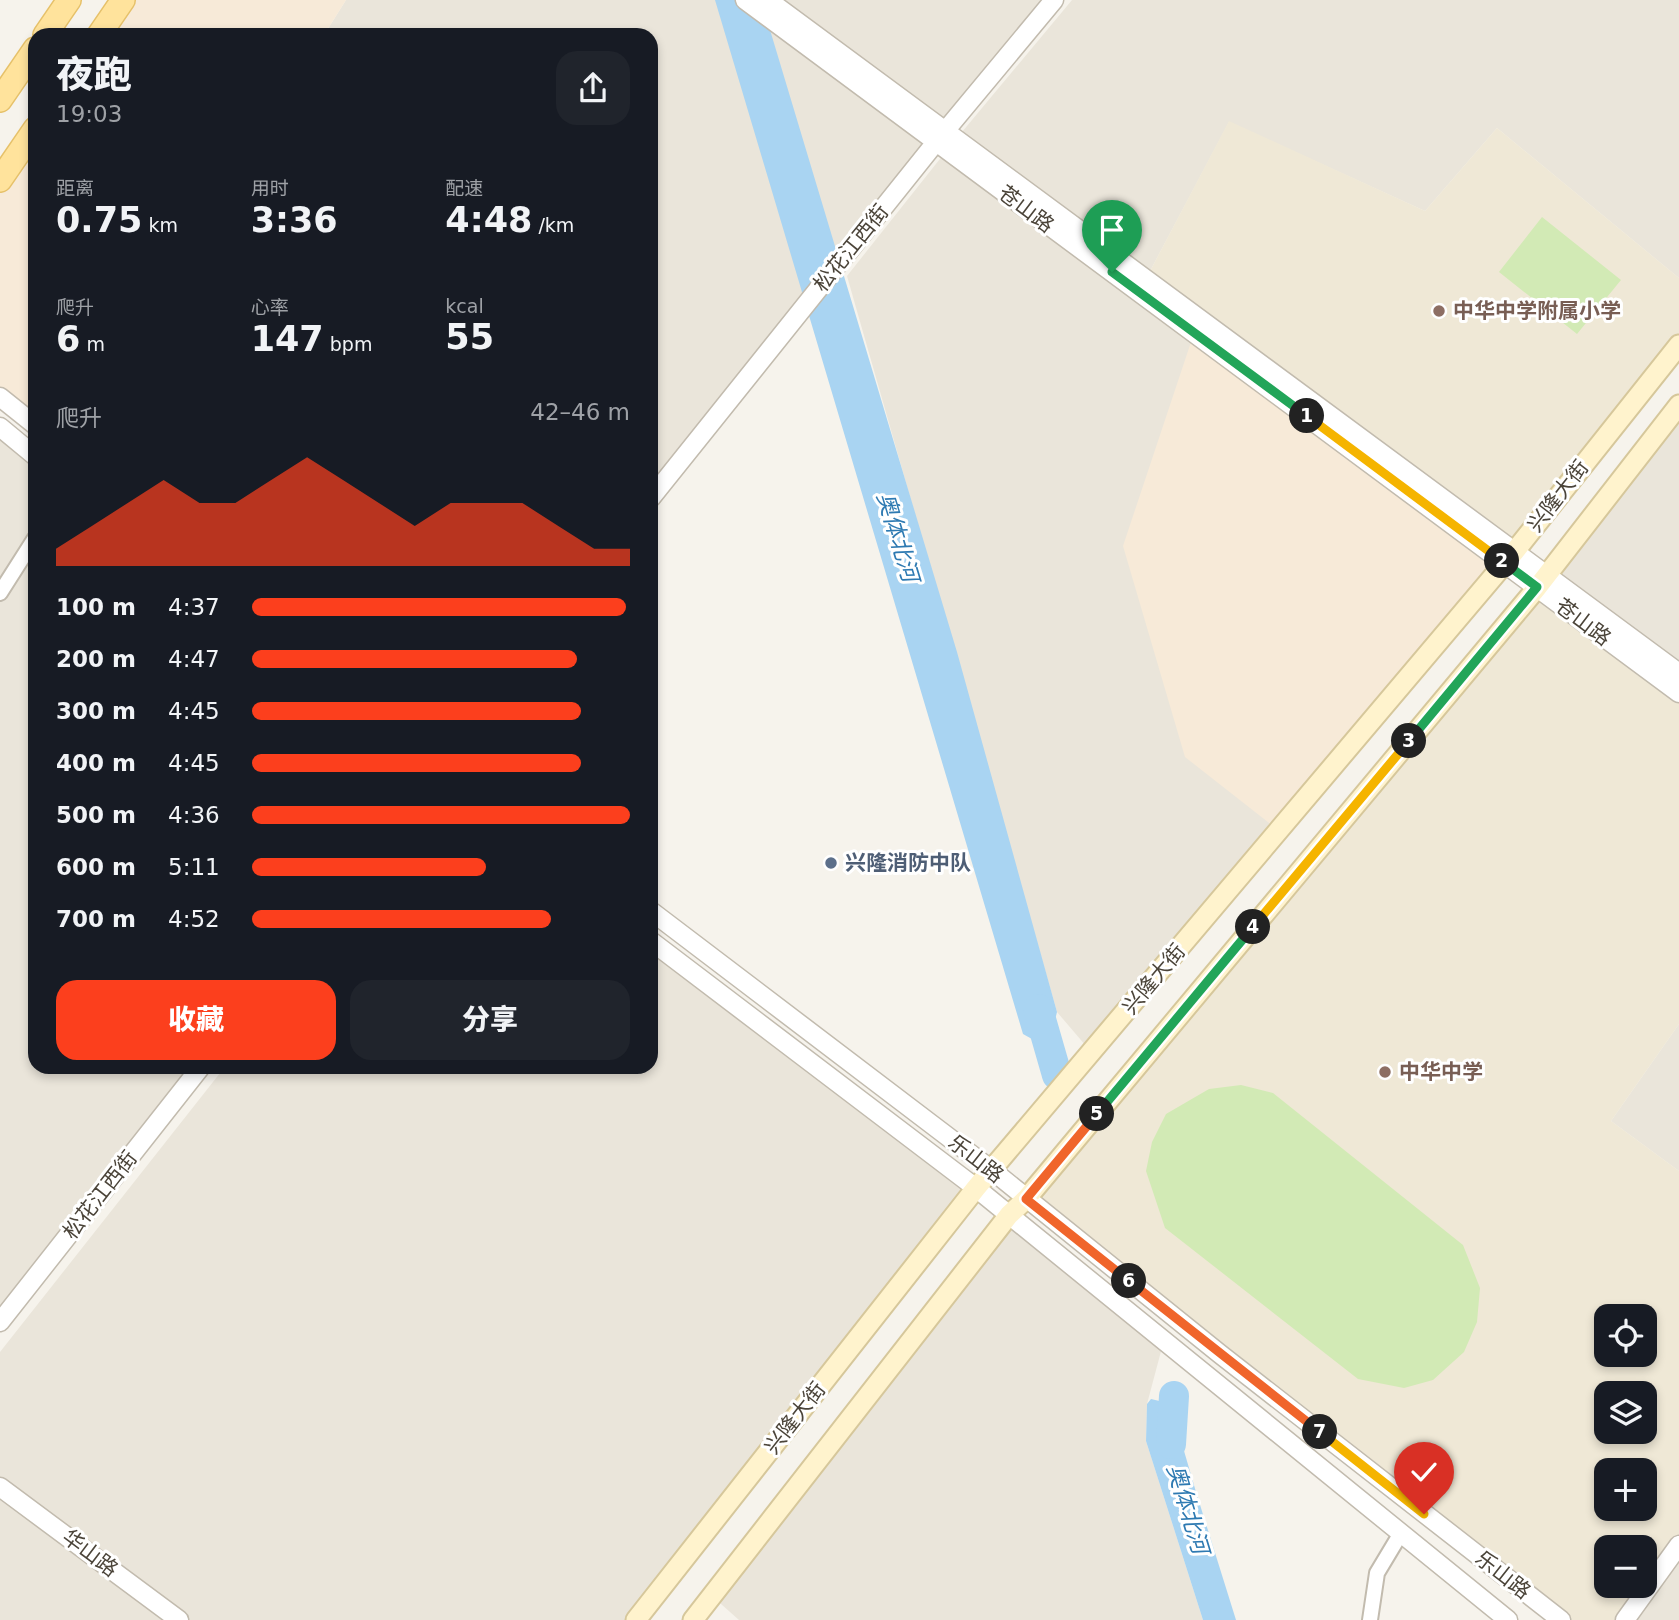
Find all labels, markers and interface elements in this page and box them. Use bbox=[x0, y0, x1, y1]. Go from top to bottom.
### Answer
button: share bbox=[556, 51, 630, 125]
text: 夜跑 bbox=[56, 53, 132, 97]
text: 19:03 bbox=[56, 101, 122, 127]
text: 距离 bbox=[56, 177, 94, 199]
text: 用时 bbox=[251, 177, 289, 199]
text: 配速 bbox=[445, 177, 483, 199]
street label: 苍山路 bbox=[994, 180, 1058, 238]
text: 0.75 bbox=[56, 200, 142, 240]
text: 3:36 bbox=[251, 200, 338, 240]
text: 4:48 bbox=[445, 200, 532, 240]
street label: 松花江西街 bbox=[809, 200, 893, 296]
pin bbox=[1082, 200, 1142, 272]
icon: arrive bbox=[1093, 211, 1131, 249]
text: km bbox=[142, 214, 178, 236]
text: /km bbox=[532, 214, 574, 236]
text: kcal bbox=[445, 295, 484, 317]
text: 爬升 bbox=[56, 296, 94, 318]
text: 心率 bbox=[251, 296, 289, 318]
place label: 中华中学附属小学 bbox=[1453, 299, 1621, 323]
marker: 中华中学附属小学 bbox=[1431, 303, 1447, 319]
text: 55 bbox=[445, 317, 494, 357]
text: 6 bbox=[56, 319, 80, 359]
text: 147 bbox=[251, 319, 324, 359]
text: m bbox=[80, 333, 105, 355]
text: bpm bbox=[324, 333, 372, 355]
pin: 1 bbox=[1290, 398, 1324, 434]
text: 42–46 m bbox=[530, 399, 630, 425]
text: 1 bbox=[1300, 404, 1313, 426]
text: 爬升 bbox=[56, 405, 102, 431]
street label: 兴隆大街 bbox=[1523, 456, 1593, 536]
water label: 奥体北河 bbox=[872, 489, 925, 589]
pin: 2 bbox=[1484, 544, 1520, 578]
text: 2 bbox=[1495, 549, 1508, 571]
street label: 苍山路 bbox=[1551, 593, 1615, 651]
text: 100 m bbox=[56, 594, 136, 620]
text: 4:37 bbox=[168, 594, 220, 620]
text: 200 m bbox=[56, 646, 136, 672]
text: 4:47 bbox=[168, 646, 220, 672]
text: 300 m bbox=[56, 698, 136, 724]
text: 4:45 bbox=[168, 698, 220, 724]
pin: 3 bbox=[1392, 724, 1426, 758]
text: 3 bbox=[1402, 729, 1415, 751]
text: 400 m bbox=[56, 750, 136, 776]
text: 4:45 bbox=[168, 750, 220, 776]
text: 500 m bbox=[56, 802, 136, 828]
text: 4:36 bbox=[168, 802, 220, 828]
place label: 兴隆消防中队 bbox=[845, 851, 971, 875]
text: 600 m bbox=[56, 854, 136, 880]
text: 5:11 bbox=[168, 854, 220, 880]
marker: 兴隆消防中队 bbox=[823, 855, 839, 871]
text: 700 m bbox=[56, 906, 136, 932]
text: 4:52 bbox=[168, 906, 220, 932]
pin: 4 bbox=[1236, 909, 1270, 944]
text: 4 bbox=[1246, 915, 1259, 937]
street label: 兴隆大街 bbox=[1118, 939, 1190, 1019]
button: 收藏 bbox=[56, 980, 336, 1060]
button: 分享 bbox=[350, 980, 630, 1060]
place label: 中华中学 bbox=[1399, 1060, 1483, 1084]
marker: 中华中学 bbox=[1377, 1064, 1393, 1080]
pin: 5 bbox=[1080, 1096, 1114, 1132]
text: 5 bbox=[1090, 1102, 1103, 1124]
street label: 乐山路 bbox=[944, 1130, 1008, 1188]
street label: 松花江西街 bbox=[58, 1146, 142, 1244]
pin: 6 bbox=[1112, 1264, 1146, 1298]
text: 6 bbox=[1122, 1269, 1135, 1291]
map controls bbox=[1594, 1304, 1657, 1598]
button: locate bbox=[1594, 1304, 1657, 1367]
street label: 兴隆大街 bbox=[760, 1378, 830, 1458]
button: layers bbox=[1594, 1381, 1657, 1444]
pin: 7 bbox=[1302, 1414, 1338, 1450]
text: 7 bbox=[1313, 1420, 1326, 1442]
pin bbox=[1394, 1442, 1454, 1514]
icon: check bbox=[1405, 1453, 1443, 1491]
button: + bbox=[1594, 1458, 1657, 1521]
water label: 奥体北河 bbox=[1162, 1461, 1215, 1561]
street label: 华山路 bbox=[58, 1524, 122, 1582]
button: − bbox=[1594, 1535, 1657, 1598]
street label: 乐山路 bbox=[1471, 1546, 1535, 1604]

